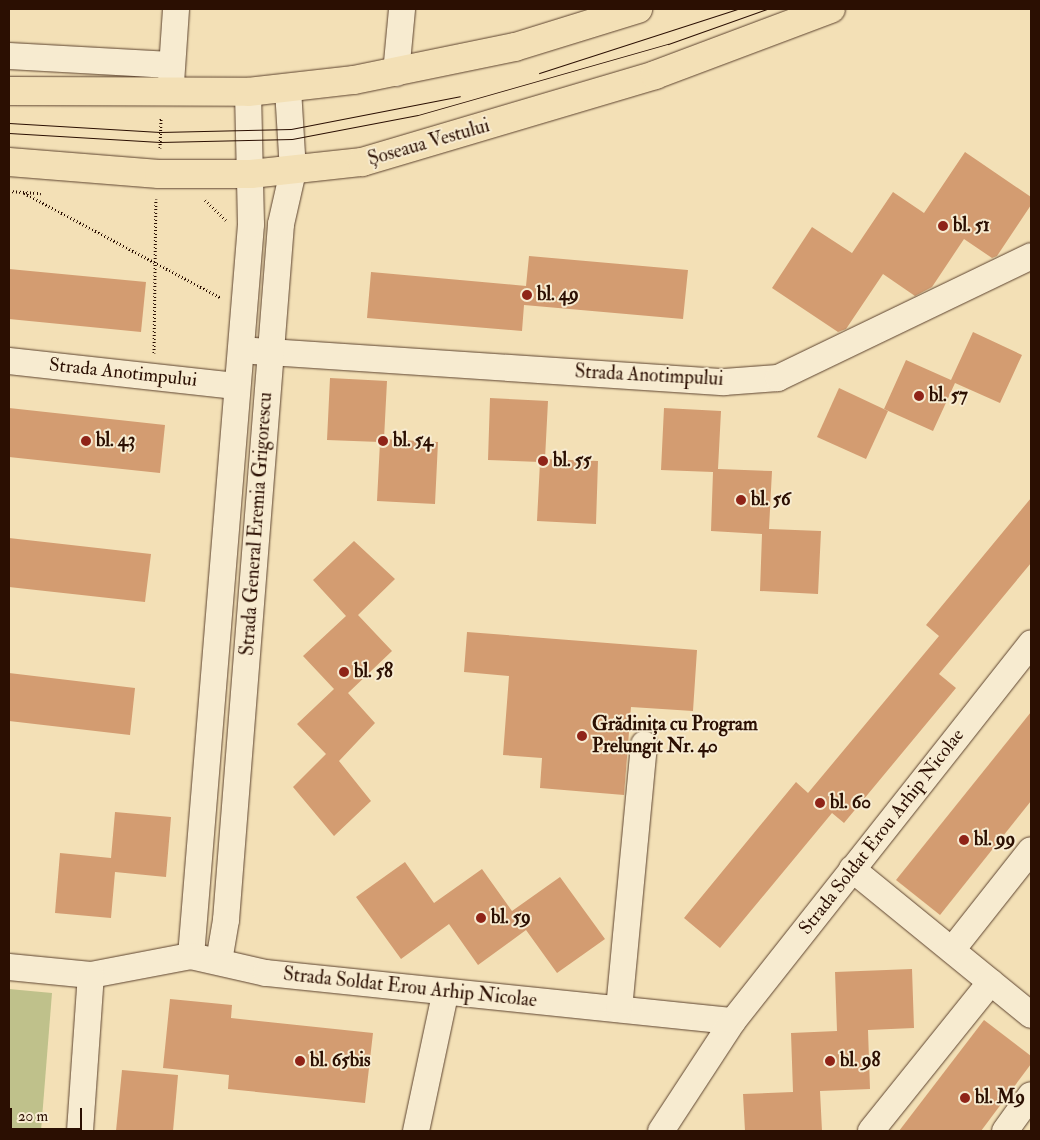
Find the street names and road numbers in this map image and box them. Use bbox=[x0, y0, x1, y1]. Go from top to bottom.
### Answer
street label: Șoseaua Vestului bbox=[365, 115, 493, 171]
street label: Strada Anotimpului bbox=[48, 354, 198, 392]
street label: Strada Anotimpului bbox=[574, 361, 724, 391]
street label: Strada General Eremia Grigorescu bbox=[236, 392, 278, 656]
street label: Strada Soldat Erou Arhip Nicolae bbox=[795, 725, 969, 939]
street label: Strada Soldat Erou Arhip Nicolae bbox=[282, 963, 538, 1013]

